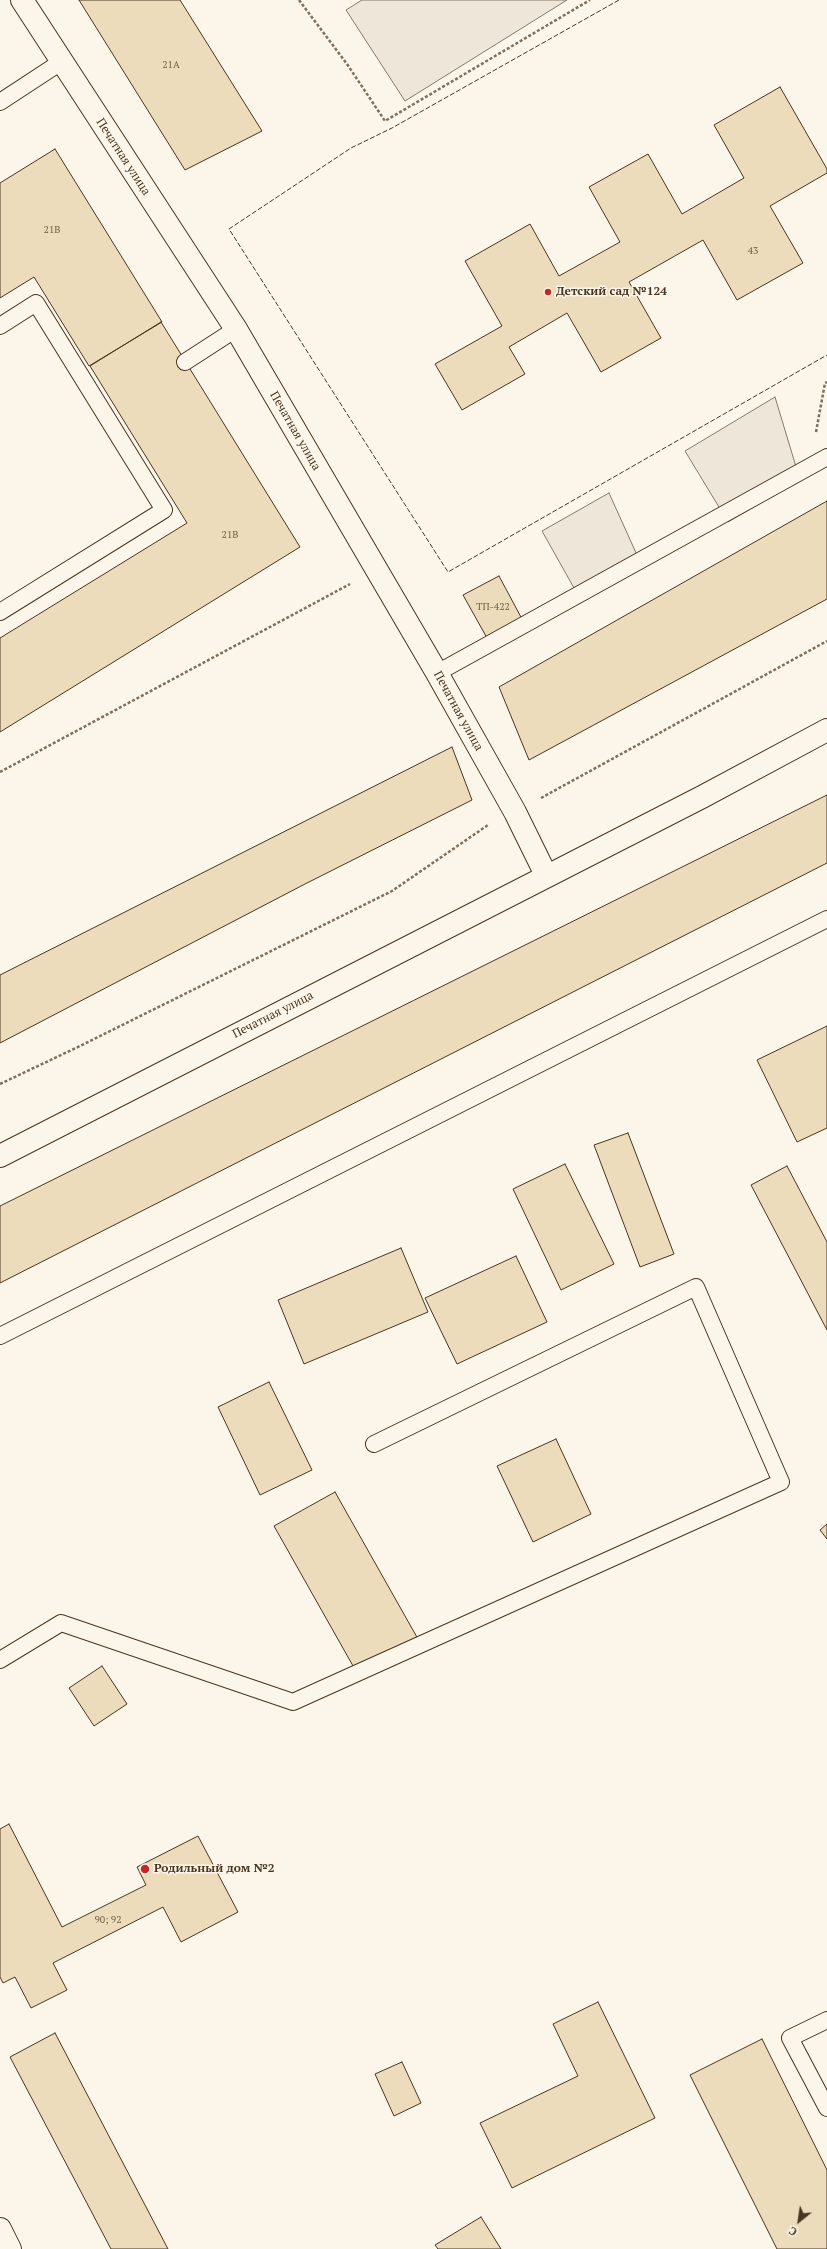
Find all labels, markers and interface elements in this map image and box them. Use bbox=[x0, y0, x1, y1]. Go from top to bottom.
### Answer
house number: 21А bbox=[162, 59, 180, 71]
street label: Печатная улица bbox=[93, 116, 153, 198]
house number: 21В bbox=[44, 224, 60, 236]
house number: 43 bbox=[748, 245, 758, 257]
place label: Детский сад №124 bbox=[556, 285, 667, 299]
marker: Детский сад №124 bbox=[543, 287, 553, 297]
street label: Печатная улица bbox=[267, 389, 323, 473]
house number: 21В bbox=[222, 529, 238, 541]
house number: ТП-422 bbox=[476, 601, 510, 613]
street label: Печатная улица bbox=[430, 669, 486, 753]
street label: Печатная улица bbox=[230, 988, 316, 1042]
place label: Родильный дом №2 bbox=[154, 1862, 274, 1876]
marker: Родильный дом №2 bbox=[139, 1863, 151, 1875]
house number: 90; 92 bbox=[94, 1914, 122, 1926]
north arrow bbox=[779, 2201, 819, 2241]
text: С bbox=[786, 2224, 800, 2239]

